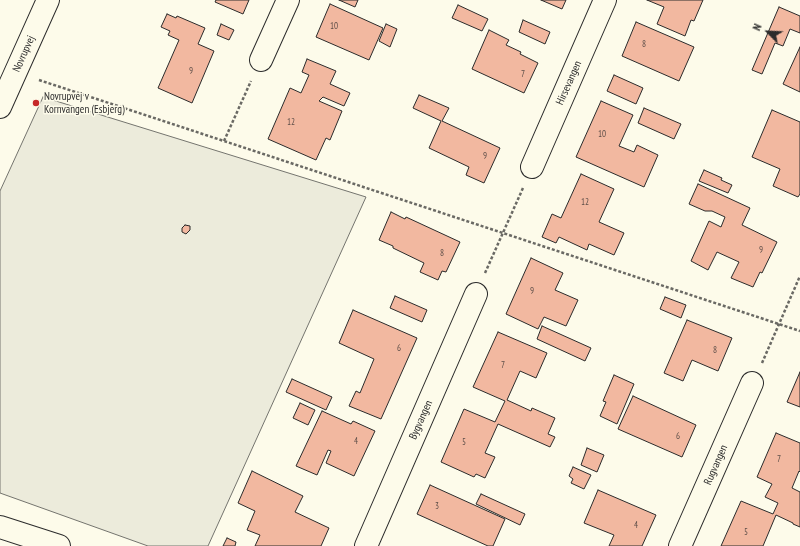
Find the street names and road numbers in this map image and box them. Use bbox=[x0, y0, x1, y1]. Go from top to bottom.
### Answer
street label: Novrupvej bbox=[10, 34, 38, 74]
street label: Hirsevangen bbox=[553, 59, 585, 107]
street label: Bygvangen bbox=[406, 398, 436, 442]
street label: Rugvangen bbox=[701, 443, 731, 487]

